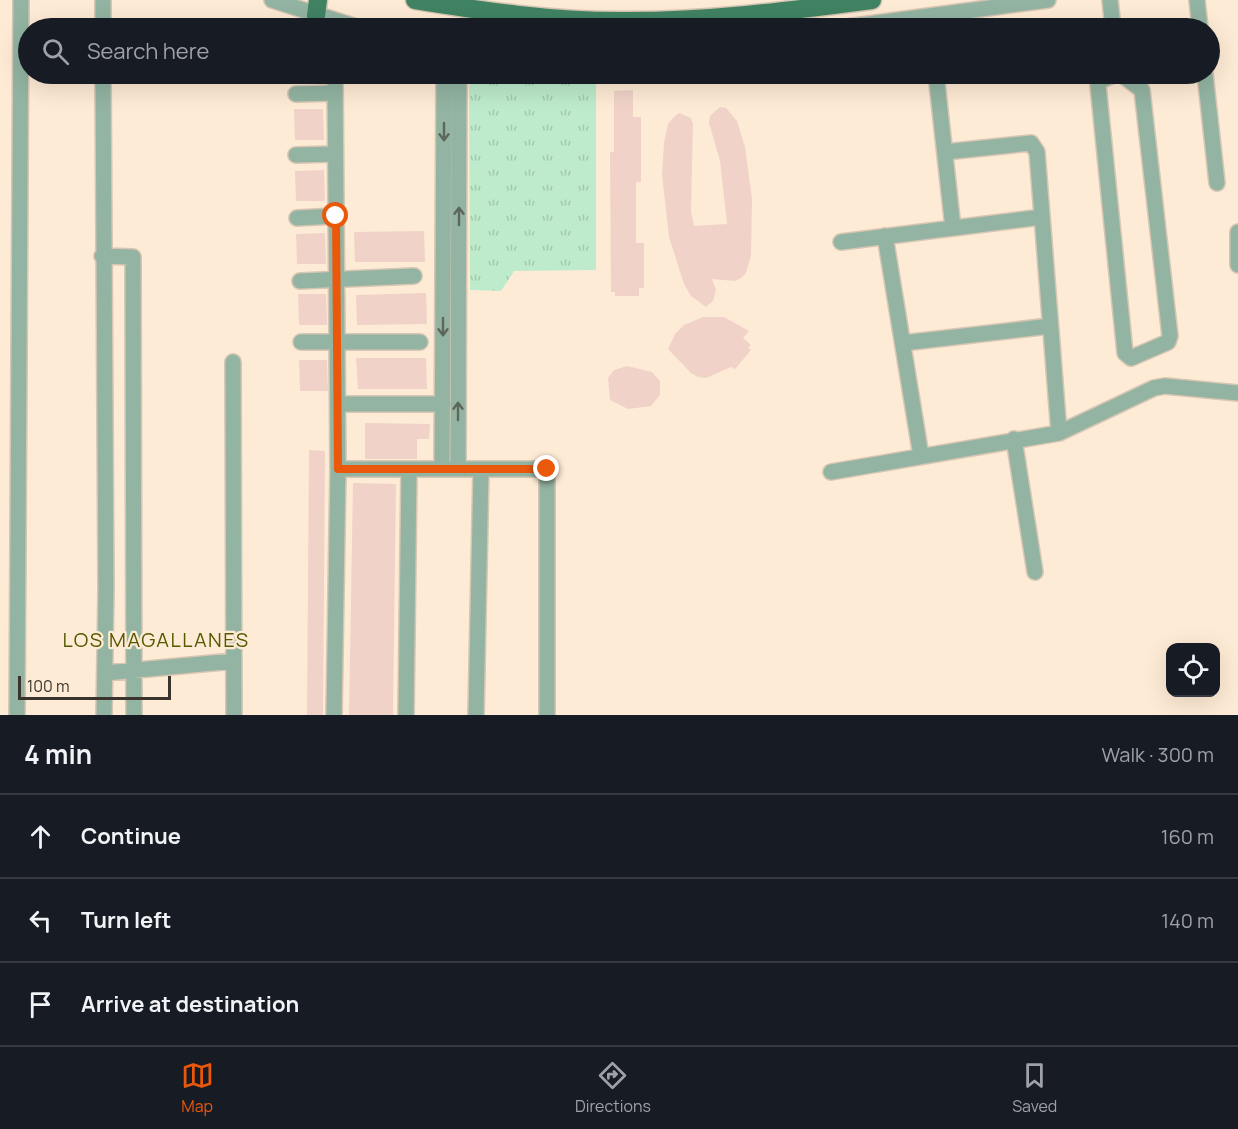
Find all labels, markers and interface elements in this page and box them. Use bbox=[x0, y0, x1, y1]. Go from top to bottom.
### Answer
search box bbox=[18, 18, 1220, 84]
icon: search bbox=[39, 35, 72, 68]
text: Search here bbox=[87, 36, 209, 66]
one-way arrow bbox=[438, 121, 450, 141]
route start bbox=[322, 202, 348, 228]
one-way arrow bbox=[453, 206, 465, 226]
one-way arrow bbox=[437, 316, 449, 336]
one-way arrow bbox=[452, 401, 464, 421]
route end bbox=[533, 455, 559, 481]
district label: LOS MAGALLANES bbox=[62, 626, 250, 653]
map controls bbox=[1166, 643, 1220, 697]
button: locate bbox=[1166, 643, 1220, 697]
scale bar bbox=[18, 673, 171, 700]
text: 100 m bbox=[27, 675, 70, 697]
text: 4 min bbox=[24, 736, 92, 772]
text: Walk · 300 m bbox=[1102, 741, 1214, 768]
icon: ahead bbox=[24, 820, 57, 853]
text: Continue bbox=[81, 821, 181, 851]
text: 160 m bbox=[1161, 823, 1214, 850]
icon: left bbox=[24, 904, 57, 937]
text: Turn left bbox=[81, 905, 171, 935]
text: 140 m bbox=[1161, 907, 1214, 934]
icon: arrive bbox=[24, 988, 57, 1021]
text: Arrive at destination bbox=[81, 989, 299, 1019]
tab: Map bbox=[181, 1059, 214, 1117]
tab: Directions bbox=[575, 1059, 651, 1117]
tab: Saved bbox=[1012, 1059, 1057, 1117]

